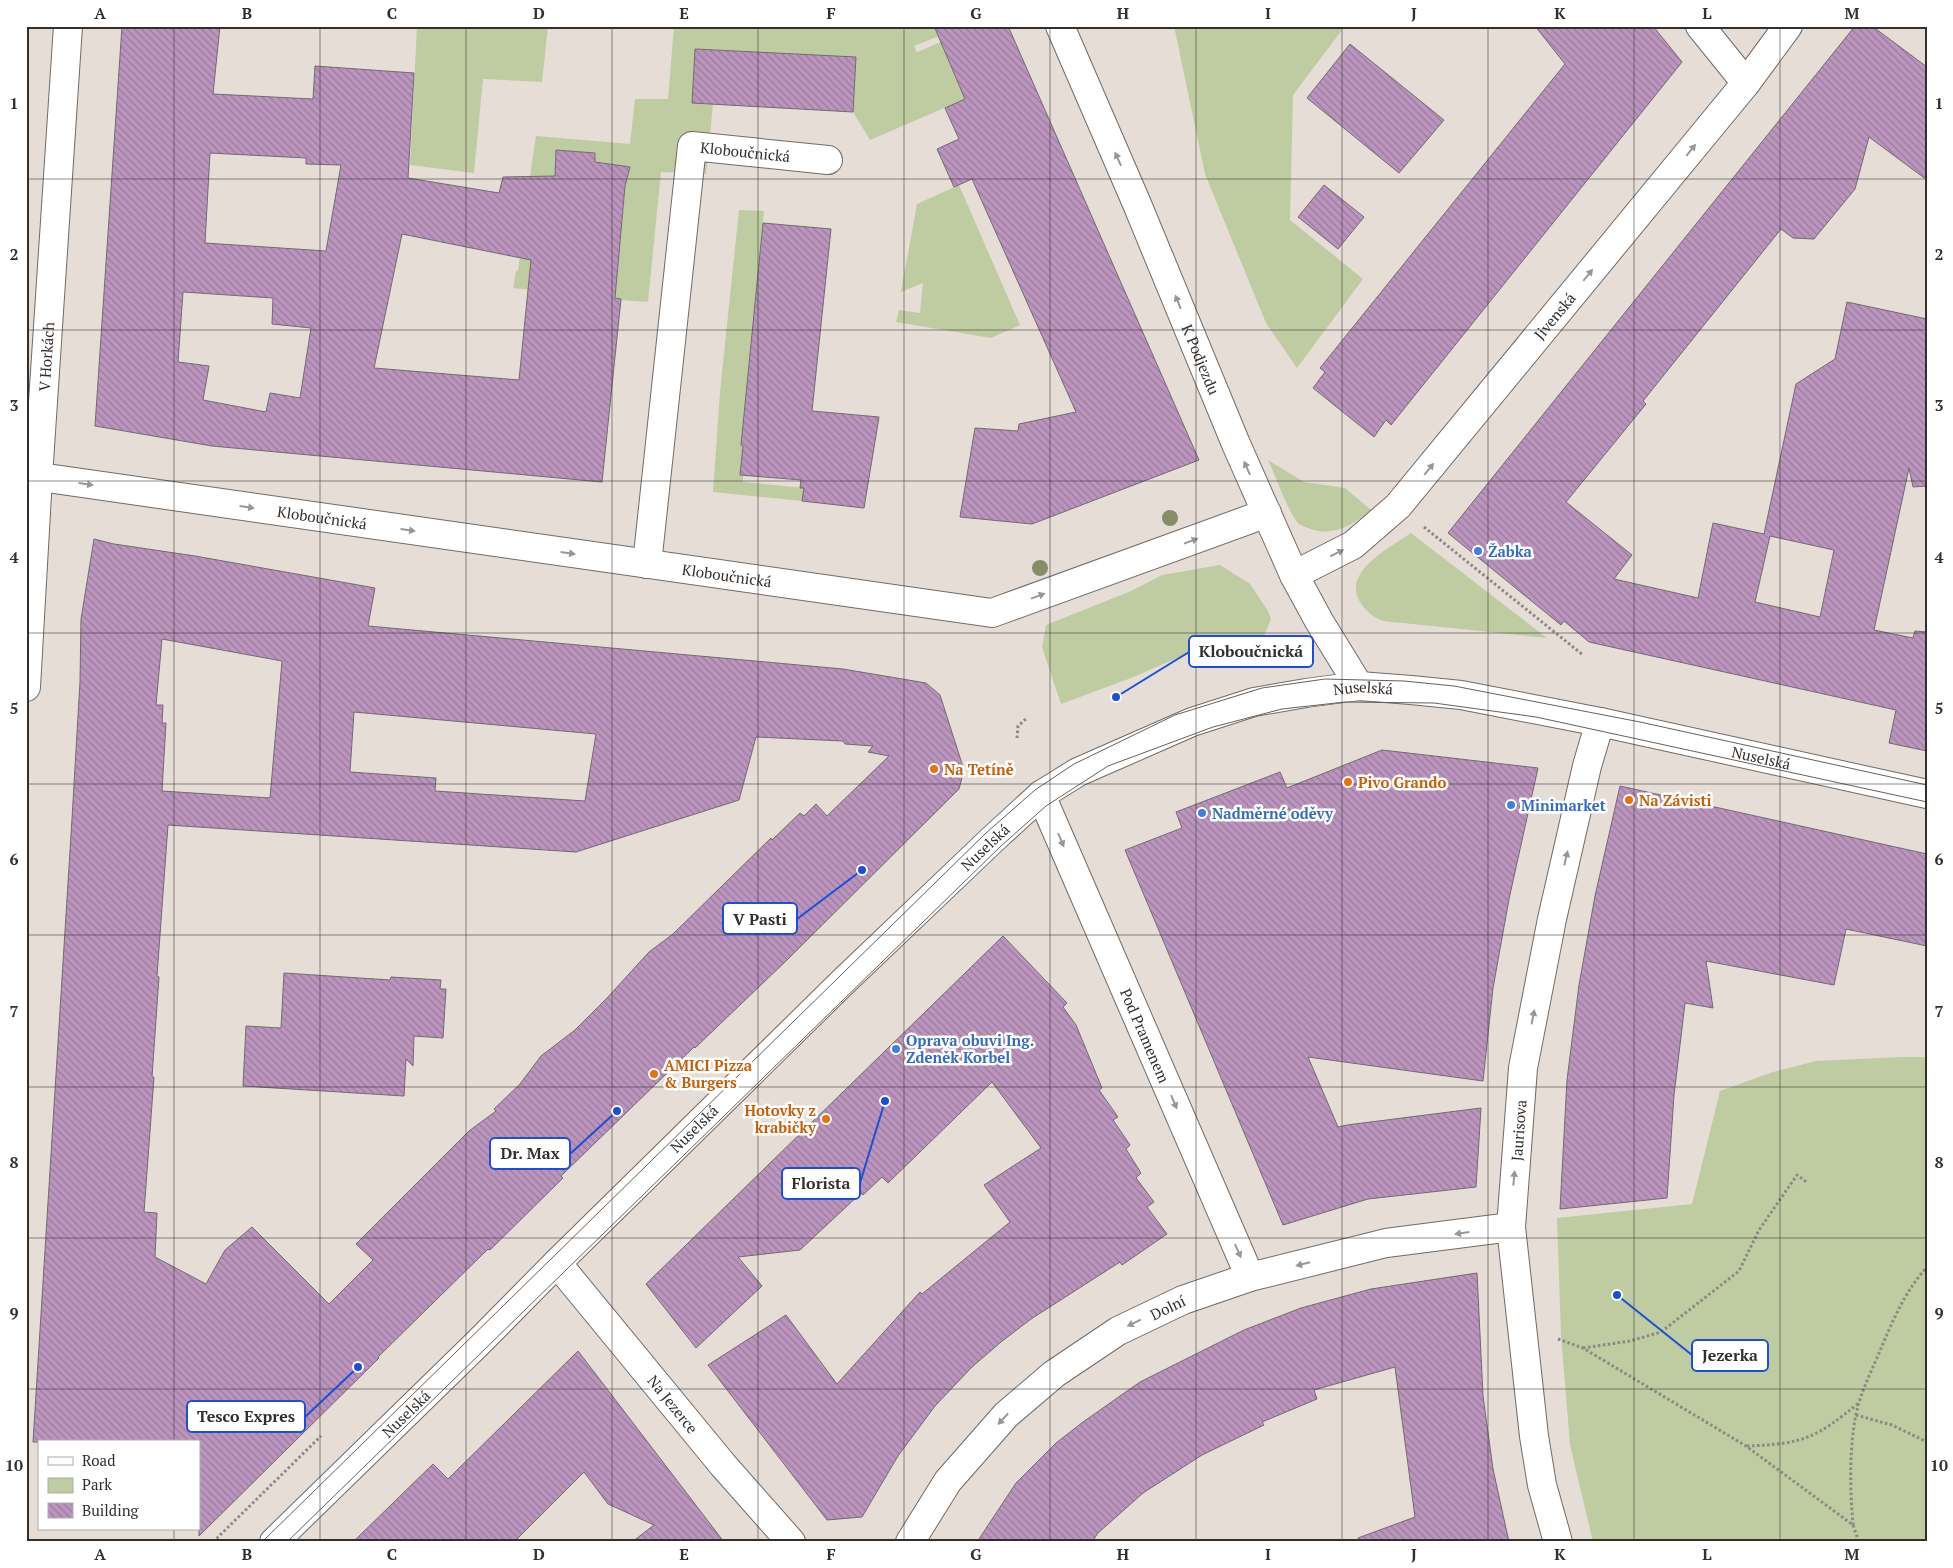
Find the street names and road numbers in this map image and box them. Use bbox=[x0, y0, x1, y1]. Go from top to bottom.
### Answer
street label: Kloboučnická bbox=[699, 137, 792, 166]
street label: Jivenská bbox=[1529, 288, 1580, 344]
street label: V Horkách bbox=[34, 321, 58, 392]
street label: K Podjezdu bbox=[1178, 321, 1225, 398]
street label: Kloboučnická bbox=[276, 501, 369, 534]
street label: Kloboučnická bbox=[681, 559, 773, 591]
street label: Nuselská bbox=[1332, 676, 1394, 699]
street label: Nuselská bbox=[1730, 741, 1793, 774]
street label: Nuselská bbox=[956, 819, 1014, 875]
street label: Pod Pramenem bbox=[1116, 985, 1175, 1086]
street label: Jaurisova bbox=[1506, 1099, 1531, 1162]
street label: Nuselská bbox=[665, 1100, 723, 1157]
street label: Dolní bbox=[1147, 1290, 1189, 1324]
street label: Na Jezerce bbox=[643, 1371, 703, 1437]
street label: Nuselská bbox=[377, 1385, 434, 1442]

